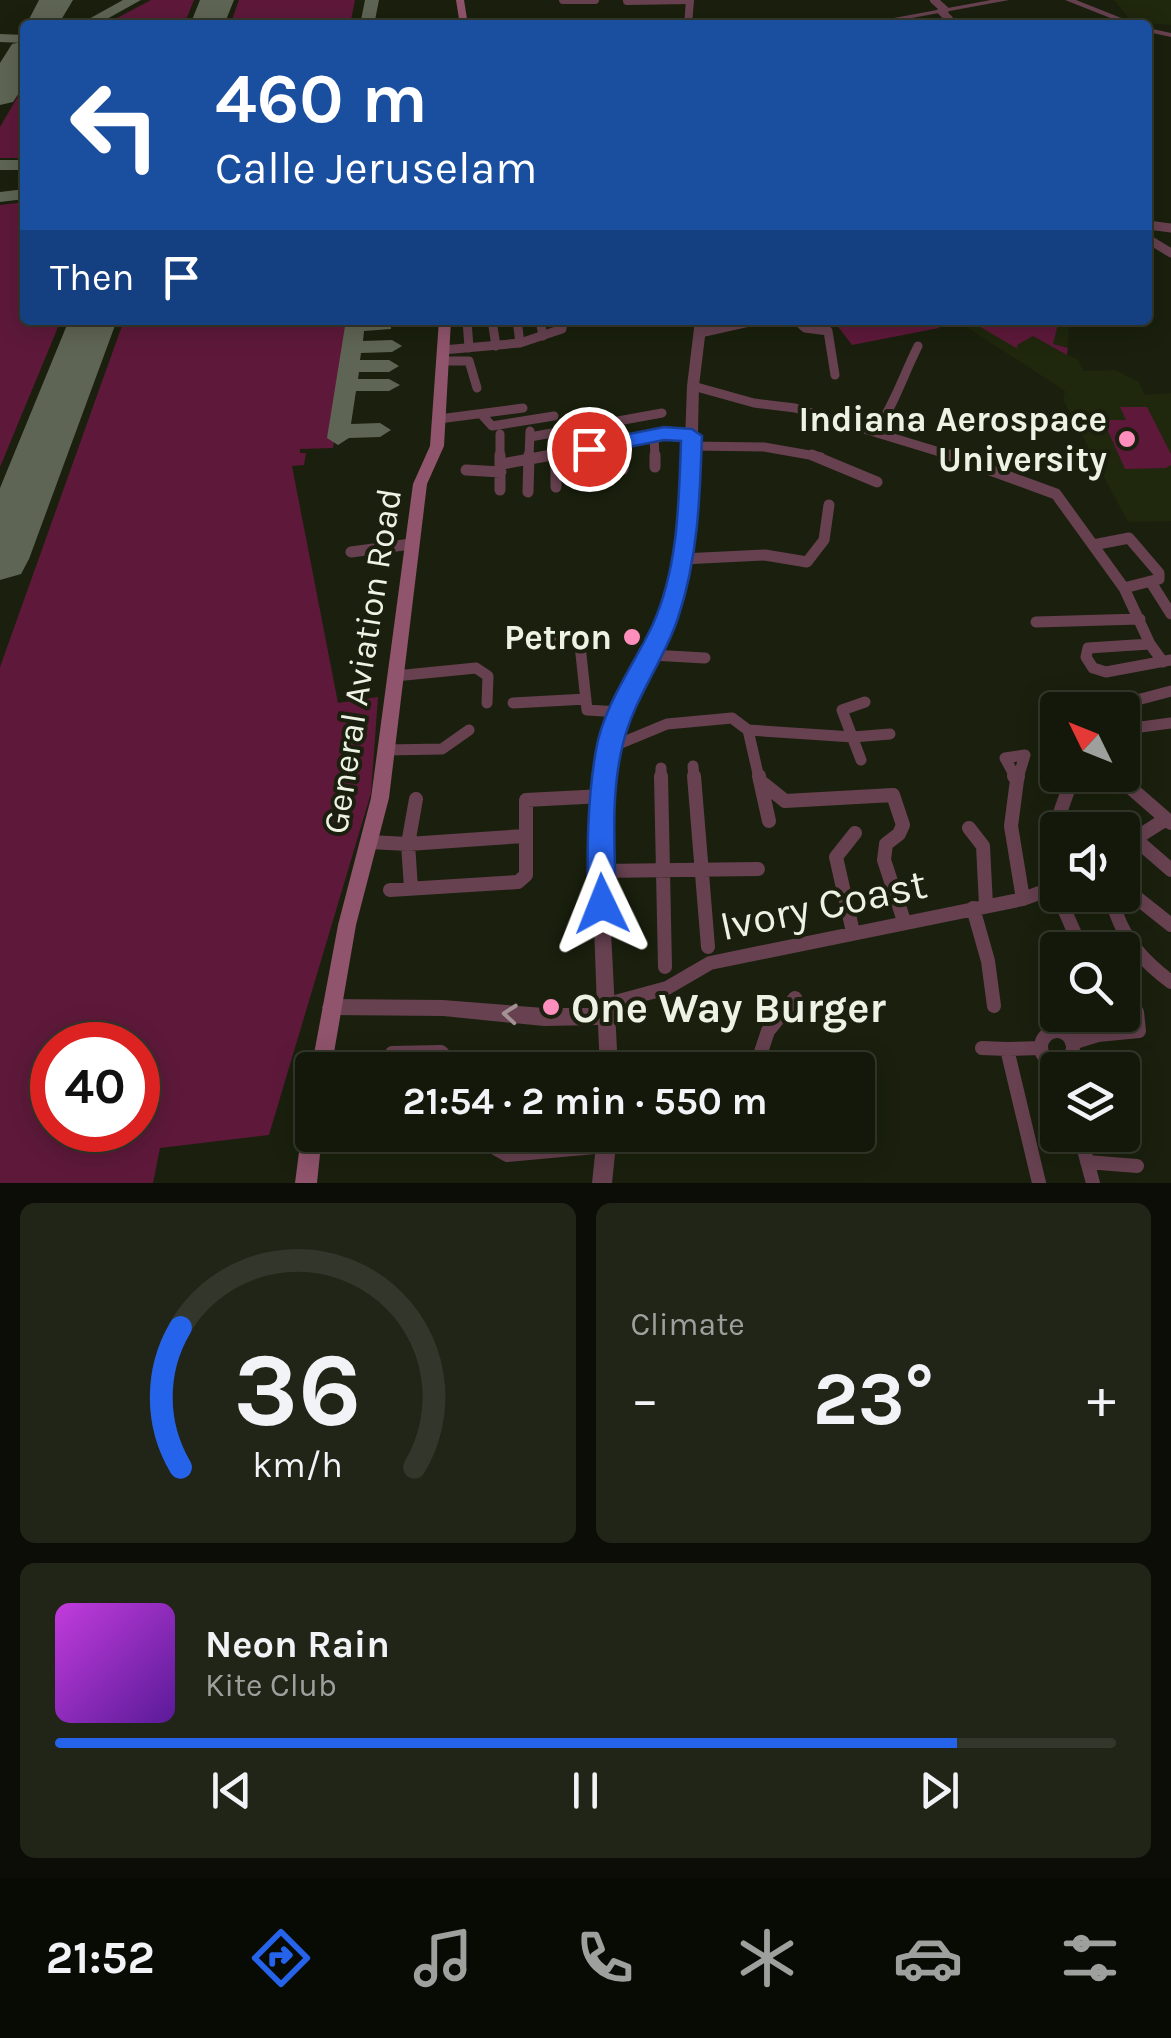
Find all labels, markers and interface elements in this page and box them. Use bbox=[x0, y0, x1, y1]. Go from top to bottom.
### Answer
text: 460 m bbox=[215, 58, 428, 140]
icon: left bbox=[50, 60, 180, 190]
text: Calle Jeruselam bbox=[215, 142, 537, 194]
icon: arrive bbox=[154, 250, 209, 305]
text: Then bbox=[50, 255, 134, 300]
place label: Indiana Aerospace University bbox=[799, 399, 1107, 481]
pin bbox=[547, 407, 632, 492]
icon: arrive bbox=[562, 422, 617, 477]
marker: Indiana Aerospace University bbox=[1116, 428, 1138, 450]
street label: General Aviation Road bbox=[315, 486, 410, 837]
place label: Petron bbox=[504, 617, 612, 658]
marker: Petron bbox=[621, 626, 643, 648]
north arrow bbox=[1040, 692, 1140, 792]
map controls bbox=[1040, 692, 1140, 1152]
button: sound bbox=[1040, 812, 1140, 912]
position arrow bbox=[550, 852, 654, 956]
street label: Ivory Coast bbox=[715, 859, 931, 951]
button: search bbox=[1040, 932, 1140, 1032]
place label: One Way Burger bbox=[571, 983, 887, 1033]
marker: One Way Burger bbox=[540, 996, 562, 1018]
one-way arrow bbox=[501, 1003, 517, 1025]
speed limit sign: 40 bbox=[30, 1022, 160, 1152]
button: layers bbox=[1040, 1052, 1140, 1152]
text: 21:54 · 2 min · 550 m bbox=[402, 1079, 768, 1124]
text: Climate bbox=[631, 1306, 745, 1343]
text: 36 bbox=[234, 1330, 362, 1451]
text: 23° bbox=[813, 1355, 934, 1443]
text: − bbox=[631, 1367, 659, 1431]
text: + bbox=[1087, 1367, 1116, 1431]
text: km/h bbox=[252, 1444, 343, 1486]
text: Neon Rain bbox=[205, 1622, 390, 1667]
text: Kite Club bbox=[205, 1667, 337, 1704]
icon: previous bbox=[204, 1763, 259, 1818]
icon: pause bbox=[558, 1763, 613, 1818]
icon: next bbox=[912, 1763, 967, 1818]
icon: directions bbox=[246, 1923, 316, 1993]
icon: music bbox=[408, 1923, 478, 1993]
icon: phone bbox=[570, 1923, 640, 1993]
icon: climate bbox=[732, 1923, 802, 1993]
icon: car bbox=[893, 1923, 963, 1993]
icon: filters bbox=[1055, 1923, 1125, 1993]
text: 21:52 bbox=[46, 1932, 155, 1984]

